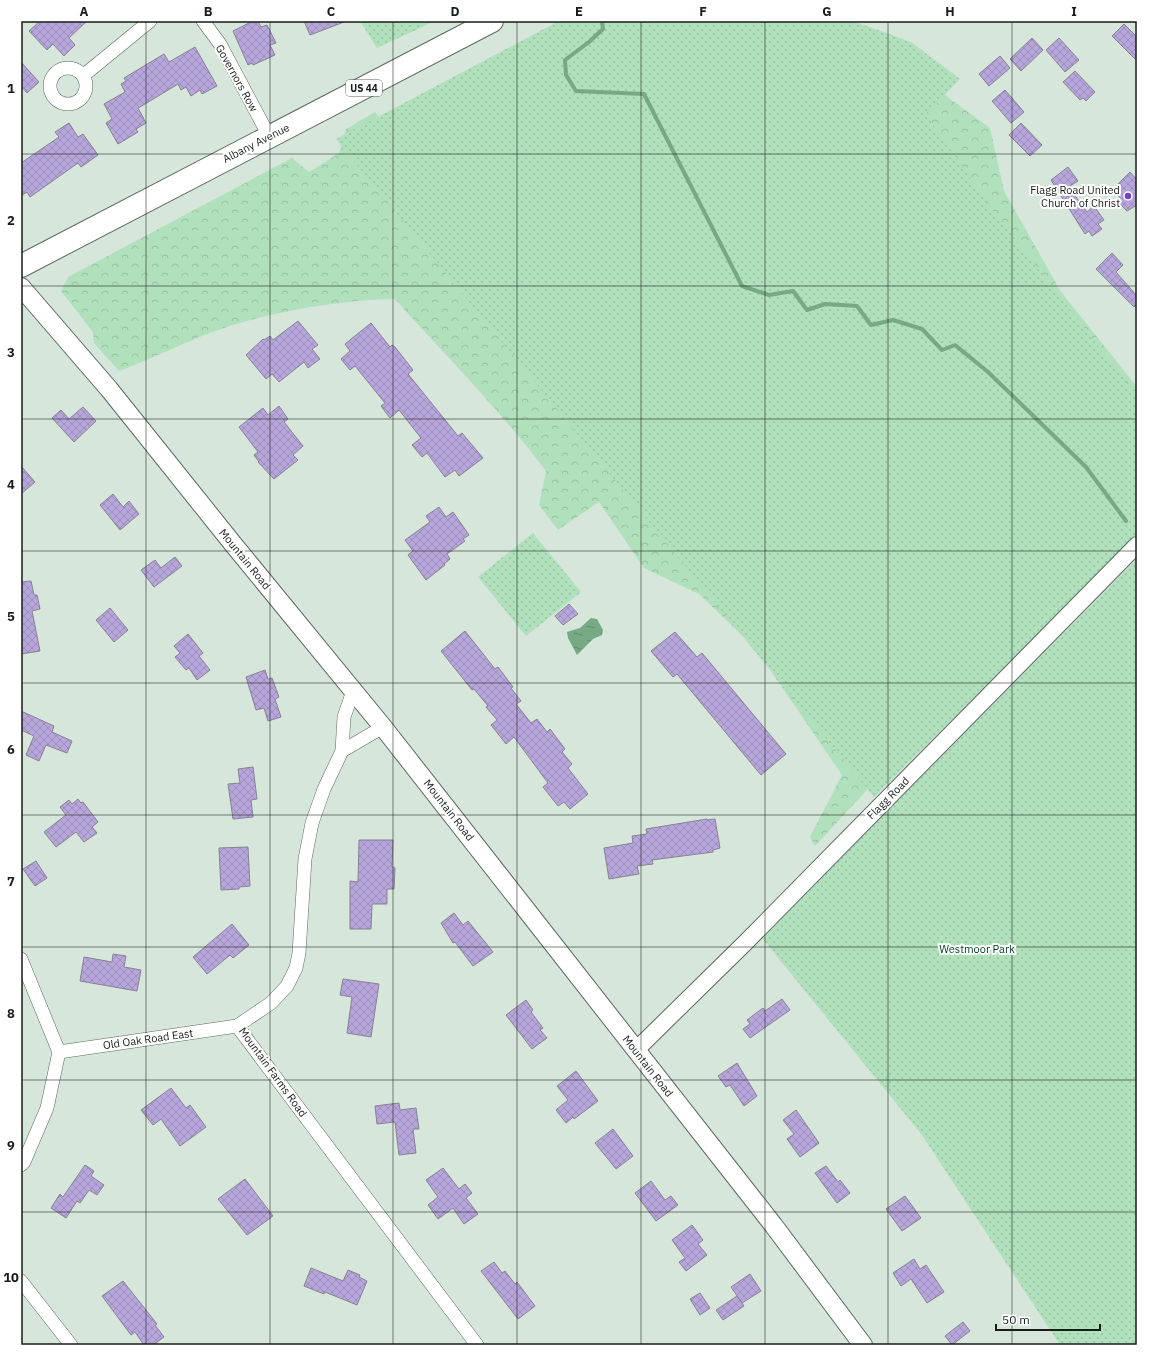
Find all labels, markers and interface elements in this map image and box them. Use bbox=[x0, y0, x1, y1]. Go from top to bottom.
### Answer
text: A bbox=[80, 3, 89, 20]
text: B bbox=[204, 3, 213, 20]
text: C bbox=[327, 3, 336, 20]
text: D bbox=[450, 3, 460, 20]
text: E bbox=[575, 3, 583, 20]
text: F bbox=[699, 3, 707, 20]
text: G bbox=[822, 3, 832, 20]
text: H bbox=[945, 3, 955, 20]
text: I bbox=[1071, 3, 1077, 20]
street label: Governors Row bbox=[213, 42, 262, 115]
text: 1 bbox=[7, 80, 15, 97]
road number: US 44 bbox=[346, 80, 382, 96]
street label: Albany Avenue bbox=[220, 120, 292, 166]
place label: Flagg Road United Church of Christ bbox=[1030, 183, 1120, 210]
marker: Flagg Road United Church of Christ bbox=[1123, 191, 1133, 201]
text: 2 bbox=[7, 212, 15, 229]
text: 3 bbox=[7, 344, 15, 361]
text: 4 bbox=[7, 476, 15, 493]
street label: Mountain Road bbox=[216, 526, 274, 592]
text: 5 bbox=[7, 608, 15, 625]
text: 6 bbox=[7, 741, 15, 758]
street label: Flagg Road bbox=[864, 774, 912, 822]
street label: Mountain Road bbox=[421, 776, 477, 844]
text: 7 bbox=[7, 873, 15, 890]
park label: Westmoor Park bbox=[939, 942, 1015, 956]
text: 8 bbox=[7, 1005, 15, 1022]
street label: Mountain Farms Road bbox=[236, 1024, 310, 1120]
street label: Old Oak Road East bbox=[102, 1026, 194, 1052]
street label: Mountain Road bbox=[620, 1032, 676, 1100]
text: 9 bbox=[7, 1137, 15, 1154]
text: 10 bbox=[3, 1269, 19, 1286]
scale bar bbox=[996, 1306, 1100, 1332]
text: 50 m bbox=[1002, 1312, 1030, 1327]

